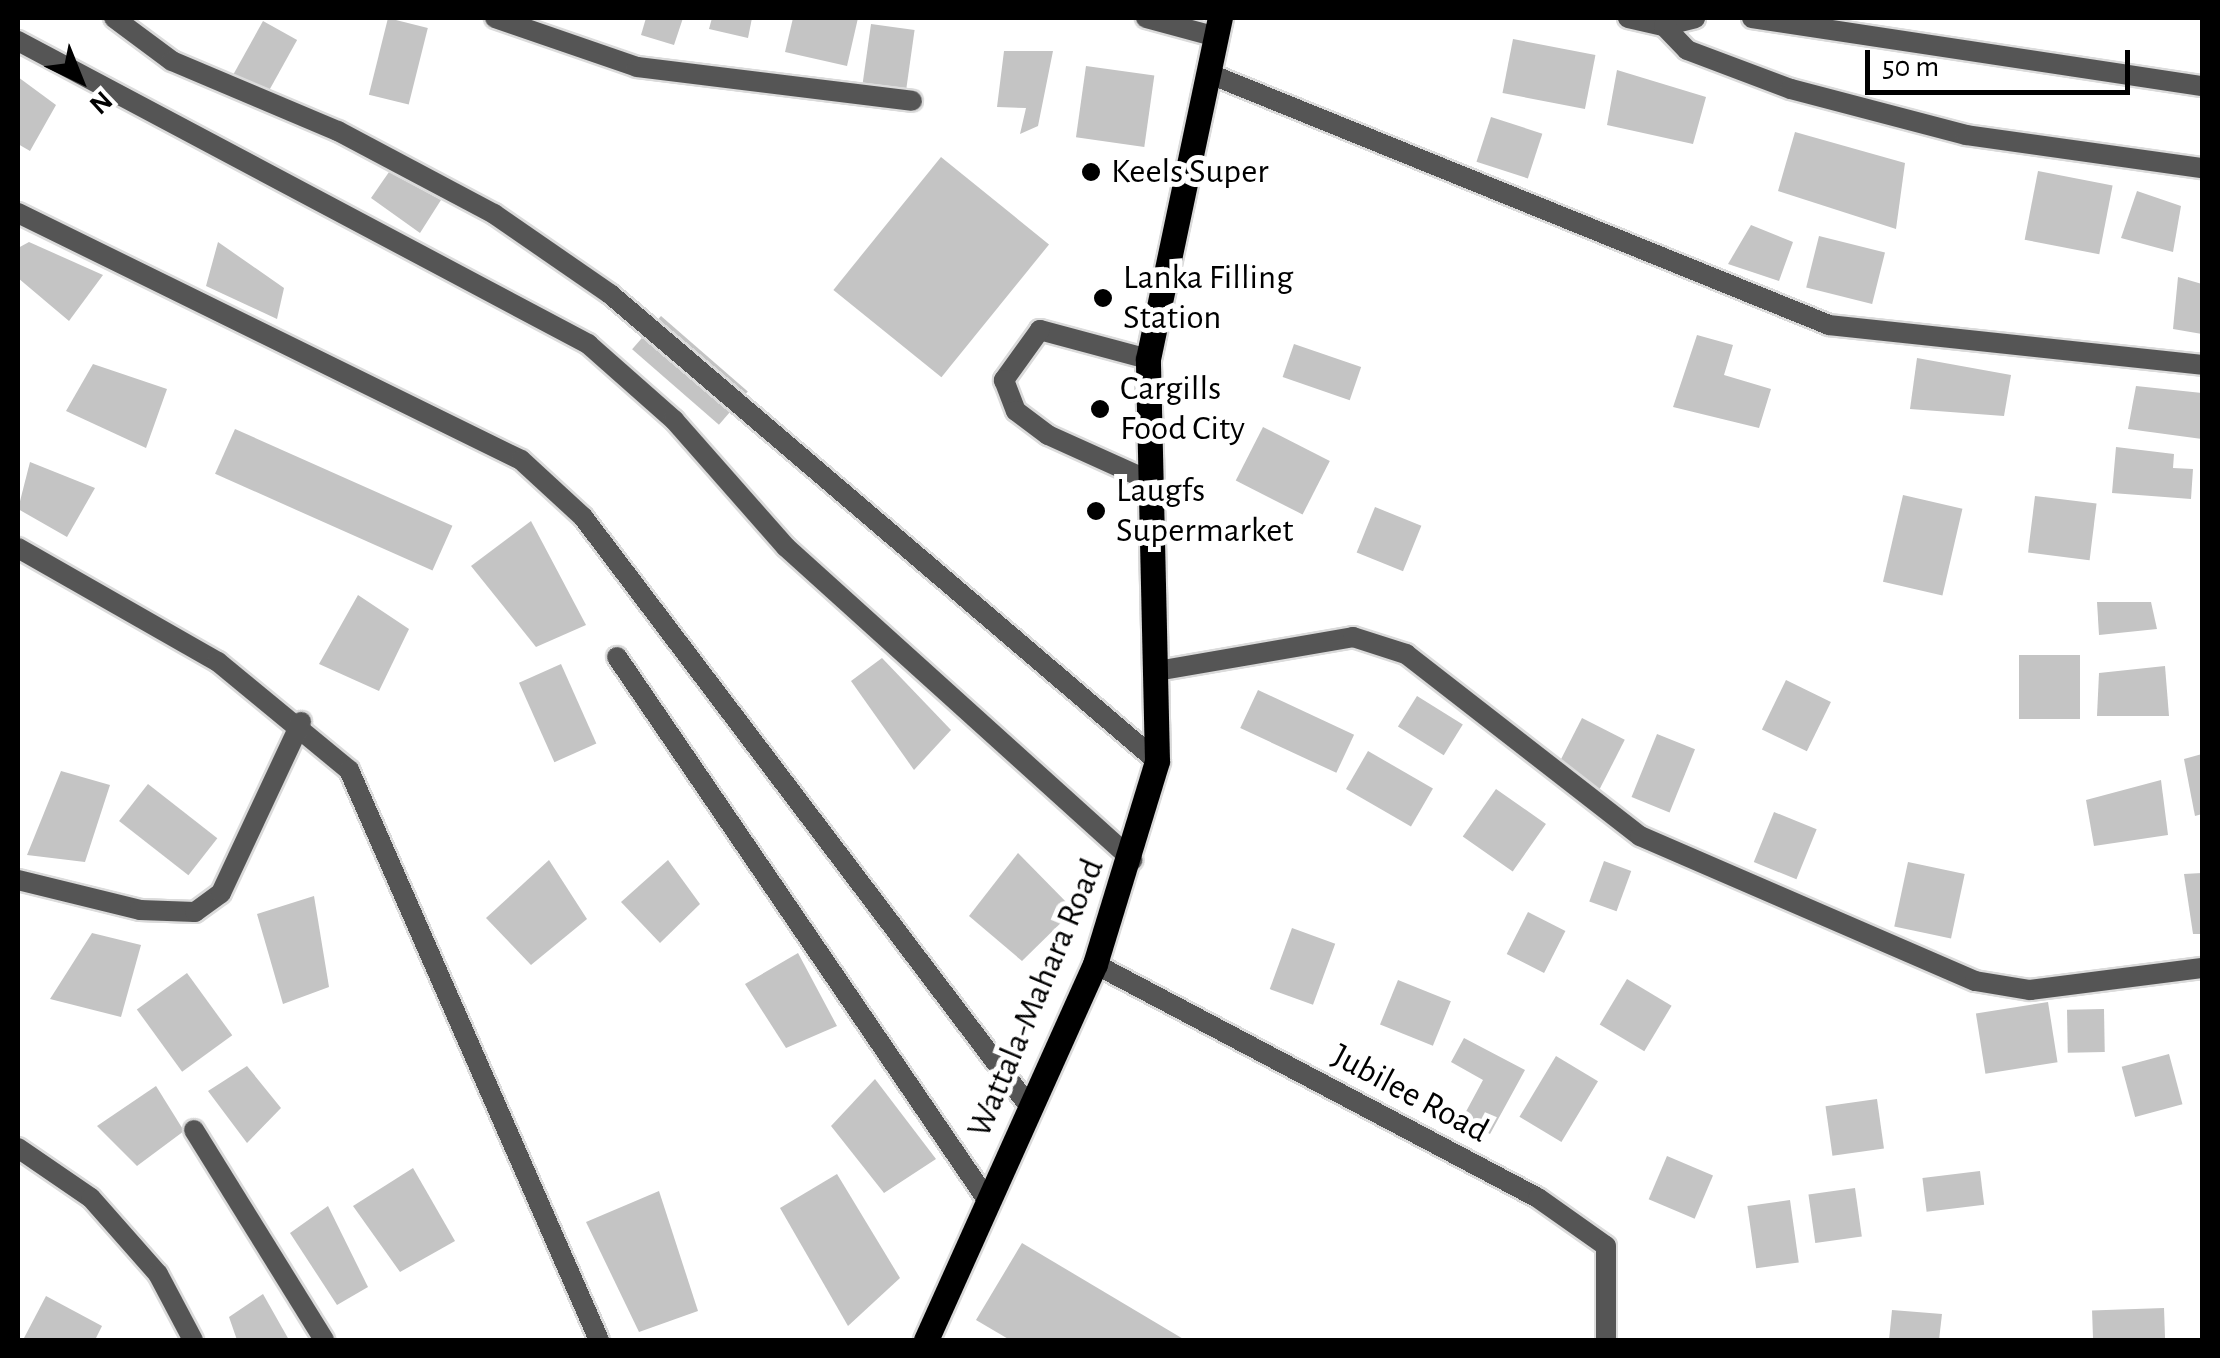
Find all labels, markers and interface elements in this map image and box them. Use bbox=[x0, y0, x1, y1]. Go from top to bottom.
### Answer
north arrow bbox=[30, 30, 130, 130]
scale bar bbox=[1870, 30, 2135, 92]
text: 50 m bbox=[1882, 52, 1939, 82]
text: N bbox=[84, 85, 117, 119]
place label: Keels Super bbox=[1111, 151, 1269, 193]
marker: Keels Super bbox=[1080, 161, 1102, 183]
place label: Lanka Filling Station bbox=[1123, 257, 1293, 339]
marker: Lanka Filling Station bbox=[1092, 287, 1114, 309]
place label: Cargills Food City bbox=[1120, 368, 1245, 450]
marker: Cargills Food City bbox=[1089, 398, 1111, 420]
place label: Laugfs Supermarket bbox=[1116, 470, 1293, 552]
marker: Laugfs Supermarket bbox=[1085, 500, 1107, 522]
street label: Wattala-Mahara Road bbox=[958, 852, 1114, 1144]
street label: Jubilee Road bbox=[1325, 1035, 1495, 1153]

